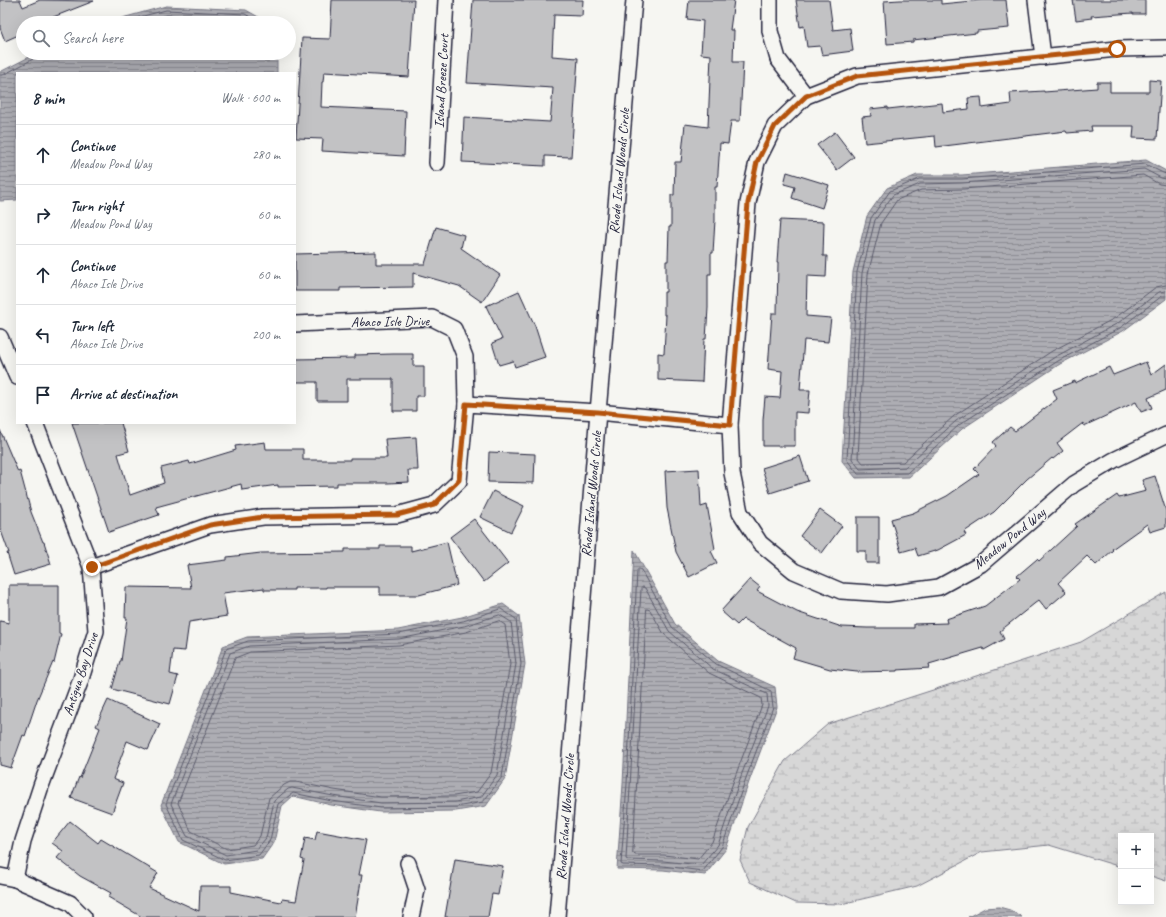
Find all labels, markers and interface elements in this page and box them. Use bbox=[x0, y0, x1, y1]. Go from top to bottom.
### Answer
search box bbox=[16, 16, 296, 60]
icon: search bbox=[30, 27, 52, 49]
text: Search here bbox=[62, 29, 123, 48]
street label: Island Breeze Court bbox=[431, 32, 453, 128]
route start bbox=[1108, 40, 1126, 58]
text: 8 min bbox=[32, 88, 65, 109]
text: Walk · 600 m bbox=[221, 90, 280, 106]
street label: Rhode Island Woods Circle bbox=[606, 106, 634, 235]
text: Continue bbox=[70, 137, 115, 156]
icon: ahead bbox=[32, 144, 54, 166]
text: 280 m bbox=[252, 147, 280, 163]
text: Meadow Pond Way bbox=[70, 156, 152, 172]
text: Turn right bbox=[70, 197, 123, 216]
icon: right bbox=[32, 204, 54, 226]
text: 60 m bbox=[258, 207, 280, 223]
text: Meadow Pond Way bbox=[70, 216, 152, 232]
text: Continue bbox=[70, 257, 115, 276]
icon: ahead bbox=[32, 264, 54, 286]
text: 60 m bbox=[258, 267, 280, 283]
text: Abaco Isle Drive bbox=[70, 276, 142, 292]
street label: Abaco Isle Drive bbox=[351, 312, 431, 331]
text: Turn left bbox=[70, 317, 113, 336]
icon: left bbox=[32, 324, 54, 346]
text: 200 m bbox=[252, 327, 280, 343]
text: Abaco Isle Drive bbox=[70, 336, 142, 352]
icon: arrive bbox=[32, 384, 54, 406]
text: Arrive at destination bbox=[70, 385, 177, 404]
street label: Rhode Island Woods Circle bbox=[578, 429, 606, 558]
street label: Meadow Pond Way bbox=[970, 503, 1050, 573]
route end bbox=[83, 558, 101, 576]
street label: Antigua Bay Drive bbox=[59, 629, 102, 718]
street label: Rhode Island Woods Circle bbox=[553, 752, 578, 880]
map controls bbox=[1118, 833, 1154, 905]
button: + bbox=[1118, 833, 1154, 869]
button: − bbox=[1118, 869, 1154, 905]

